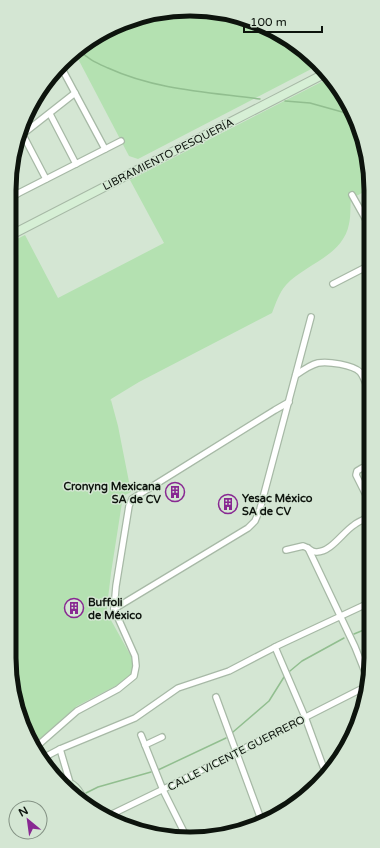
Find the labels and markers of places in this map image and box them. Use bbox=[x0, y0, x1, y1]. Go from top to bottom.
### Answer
place label: Cronyng Mexicana SA de CV bbox=[63, 480, 161, 506]
building icon: Cronyng Mexicana SA de CV bbox=[164, 481, 186, 503]
place label: Yesac México SA de CV bbox=[242, 492, 313, 518]
building icon: Yesac México SA de CV bbox=[217, 493, 239, 515]
place label: Buffoli de México bbox=[88, 596, 142, 622]
building icon: Buffoli de México bbox=[63, 597, 85, 619]

